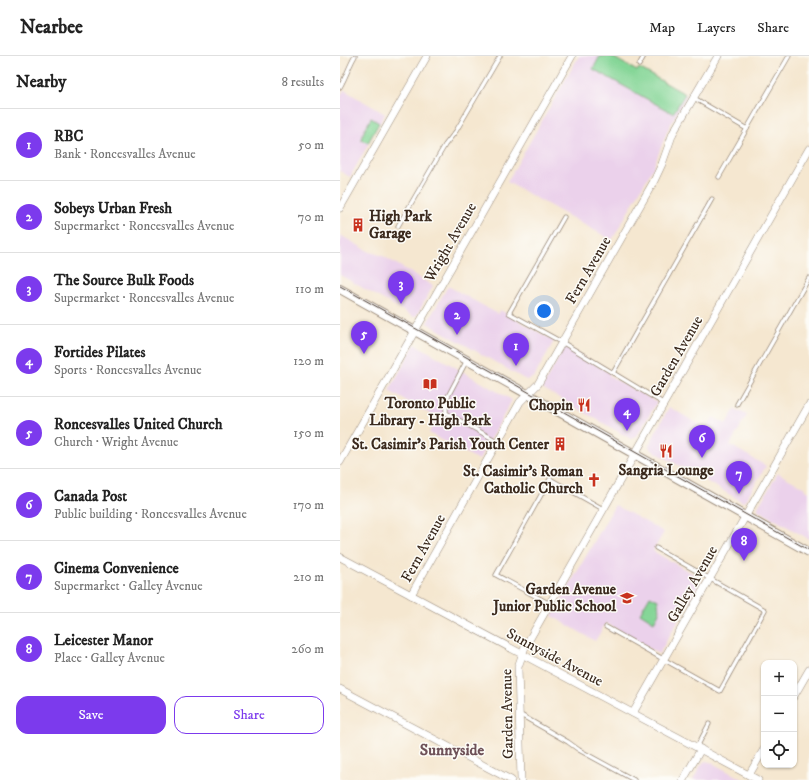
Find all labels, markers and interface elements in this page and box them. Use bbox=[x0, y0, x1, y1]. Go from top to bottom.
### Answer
text: Nearbee bbox=[20, 16, 83, 39]
text: Map bbox=[649, 19, 675, 37]
text: Layers bbox=[697, 19, 735, 37]
text: Share bbox=[757, 19, 789, 37]
text: Nearby bbox=[16, 71, 66, 93]
text: 8 results bbox=[282, 74, 324, 90]
text: RBC bbox=[54, 127, 83, 146]
text: 1 bbox=[27, 137, 31, 153]
text: 50 m bbox=[298, 137, 324, 153]
text: Bank · Roncesvalles Avenue bbox=[54, 146, 196, 162]
text: Sobeys Urban Fresh bbox=[54, 199, 172, 218]
street label: Wright Avenue bbox=[420, 199, 481, 286]
place label: High Park Garage bbox=[369, 207, 432, 243]
text: 2 bbox=[26, 209, 32, 225]
text: 70 m bbox=[298, 209, 324, 225]
building icon: High Park Garage bbox=[350, 217, 366, 233]
text: Supermarket · Roncesvalles Avenue bbox=[54, 218, 234, 234]
street label: Fern Avenue bbox=[561, 233, 615, 307]
text: The Source Bulk Foods bbox=[54, 271, 194, 290]
pin: 3 bbox=[388, 271, 414, 304]
text: 3 bbox=[27, 281, 31, 297]
text: 110 m bbox=[295, 281, 324, 297]
text: Supermarket · Roncesvalles Avenue bbox=[54, 290, 234, 306]
your location bbox=[534, 301, 554, 321]
pin: 2 bbox=[444, 302, 470, 335]
street label: Garden Avenue bbox=[646, 312, 707, 400]
pin: 5 bbox=[351, 321, 377, 354]
pin: 1 bbox=[503, 333, 529, 366]
text: Fortides Pilates bbox=[54, 343, 146, 362]
text: 4 bbox=[25, 353, 33, 369]
text: 120 m bbox=[293, 353, 324, 369]
text: Sports · Roncesvalles Avenue bbox=[54, 362, 202, 378]
library icon: Toronto Public Library - High Park bbox=[422, 376, 438, 392]
place label: Toronto Public Library - High Park bbox=[369, 394, 491, 430]
place label: Chopin bbox=[529, 396, 573, 415]
restaurant icon: Chopin bbox=[576, 397, 592, 413]
pin: 4 bbox=[614, 398, 640, 431]
text: Roncesvalles United Church bbox=[54, 415, 223, 434]
text: 5 bbox=[26, 425, 32, 441]
text: 150 m bbox=[293, 425, 324, 441]
pin: 6 bbox=[689, 425, 715, 458]
text: Church · Wright Avenue bbox=[54, 434, 178, 450]
place label: St. Casimir's Parish Youth Center bbox=[352, 435, 549, 454]
building icon: St. Casimir's Parish Youth Center bbox=[552, 436, 568, 452]
restaurant icon: Sangria Lounge bbox=[658, 443, 674, 459]
place label: Sangria Lounge bbox=[618, 461, 714, 480]
pin: 7 bbox=[726, 461, 752, 494]
place label: St. Casimir's Roman Catholic Church bbox=[463, 462, 583, 498]
church icon: St. Casimir's Roman Catholic Church bbox=[586, 472, 602, 488]
text: Canada Post bbox=[54, 487, 127, 506]
text: 6 bbox=[26, 497, 32, 513]
text: 170 m bbox=[293, 497, 324, 513]
text: Public building · Roncesvalles Avenue bbox=[54, 506, 247, 522]
street label: Fern Avenue bbox=[397, 511, 450, 586]
pin: 8 bbox=[731, 528, 757, 561]
street label: Galley Avenue bbox=[663, 542, 722, 626]
text: Cinema Convenience bbox=[54, 559, 179, 578]
text: 7 bbox=[26, 569, 32, 585]
text: 210 m bbox=[293, 569, 324, 585]
text: Supermarket · Galley Avenue bbox=[54, 578, 203, 594]
place label: Garden Avenue Junior Public School bbox=[491, 580, 617, 616]
school or university icon: Garden Avenue Junior Public School bbox=[619, 590, 635, 606]
street label: Sunnyside Avenue bbox=[503, 624, 606, 691]
text: Leicester Manor bbox=[54, 631, 153, 650]
text: 8 bbox=[26, 641, 32, 657]
text: 260 m bbox=[291, 641, 324, 657]
text: Place · Galley Avenue bbox=[54, 650, 165, 666]
map controls bbox=[761, 660, 797, 768]
button: + bbox=[761, 660, 797, 696]
street label: Garden Avenue bbox=[497, 669, 518, 759]
button: Save bbox=[16, 696, 166, 734]
button: Share bbox=[174, 696, 324, 734]
button: − bbox=[761, 696, 797, 732]
button: locate bbox=[761, 732, 797, 768]
district label: Sunnyside bbox=[420, 740, 485, 760]

